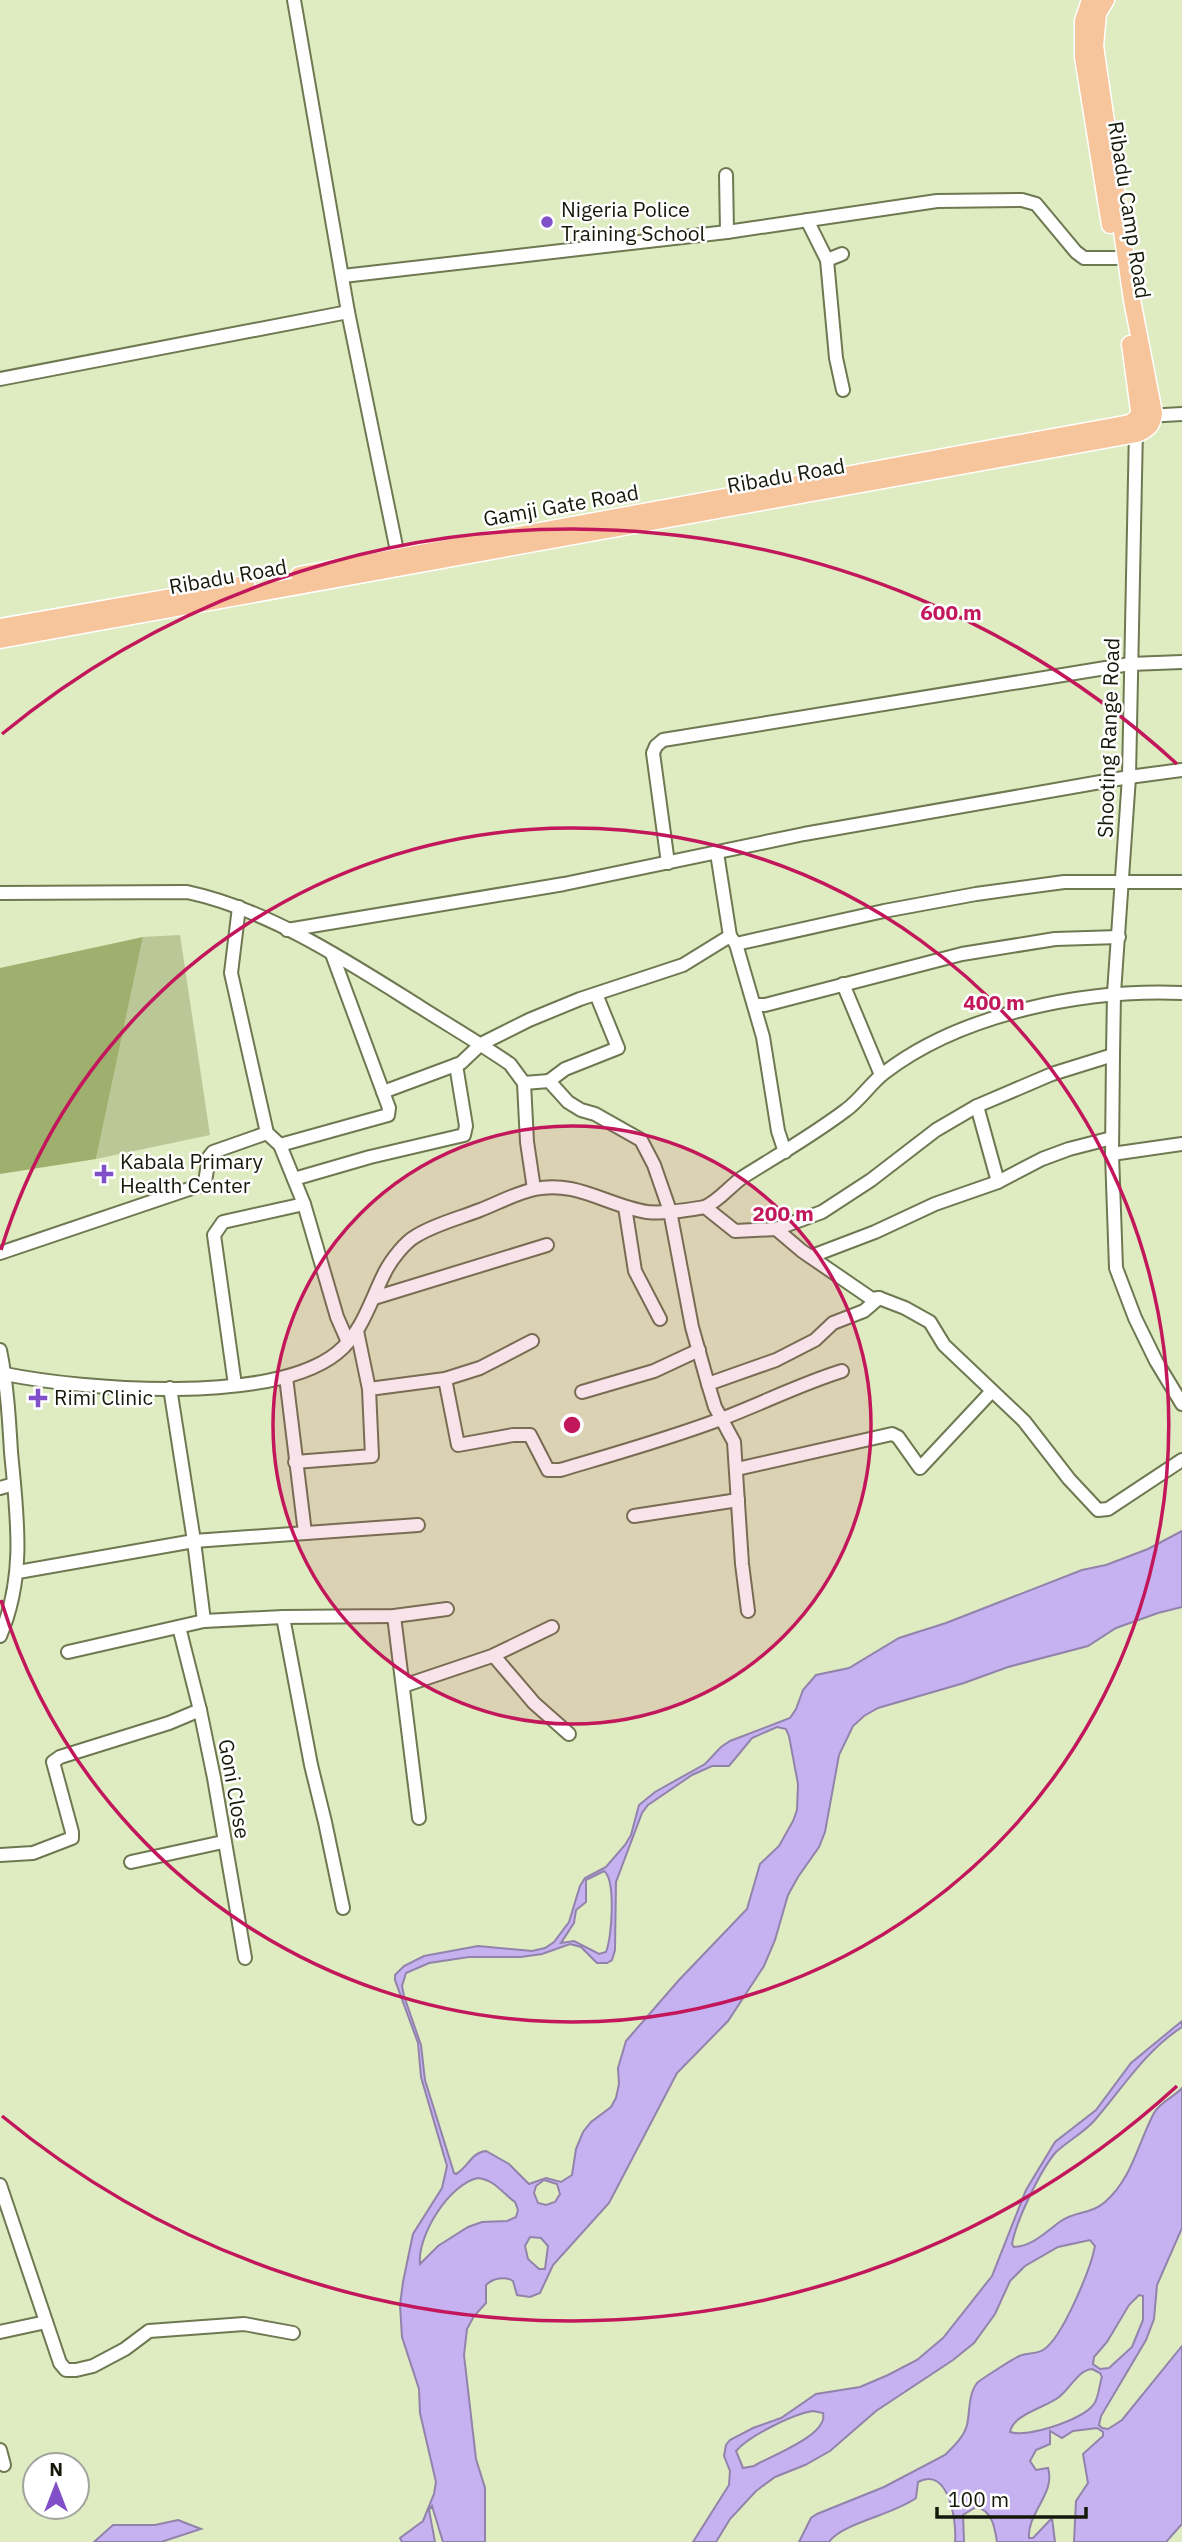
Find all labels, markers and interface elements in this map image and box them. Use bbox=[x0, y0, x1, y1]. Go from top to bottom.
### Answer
street label: Ribadu Camp Road bbox=[1102, 119, 1158, 301]
place label: Nigeria Police Training School bbox=[561, 195, 706, 247]
marker: Nigeria Police Training School bbox=[539, 214, 555, 230]
street label: Ribadu Road bbox=[725, 451, 847, 499]
street label: Gamji Gate Road bbox=[481, 478, 641, 532]
street label: Ribadu Road bbox=[167, 552, 289, 600]
text: 600 m bbox=[920, 598, 982, 626]
street label: Shooting Range Road bbox=[1091, 637, 1125, 839]
text: 400 m bbox=[963, 988, 1025, 1016]
place label: Kabala Primary Health Center bbox=[120, 1147, 263, 1199]
marker: Kabala Primary Health Center bbox=[94, 1164, 114, 1184]
text: 200 m bbox=[752, 1199, 814, 1227]
place label: Rimi Clinic bbox=[54, 1383, 153, 1411]
marker: Rimi Clinic bbox=[28, 1388, 48, 1408]
centre of rings bbox=[560, 1413, 584, 1437]
street label: Goni Close bbox=[212, 1737, 258, 1841]
north arrow bbox=[21, 2451, 91, 2521]
text: N bbox=[49, 2457, 63, 2481]
scale bar bbox=[937, 2476, 1086, 2520]
text: 100 m bbox=[948, 2485, 1009, 2513]

